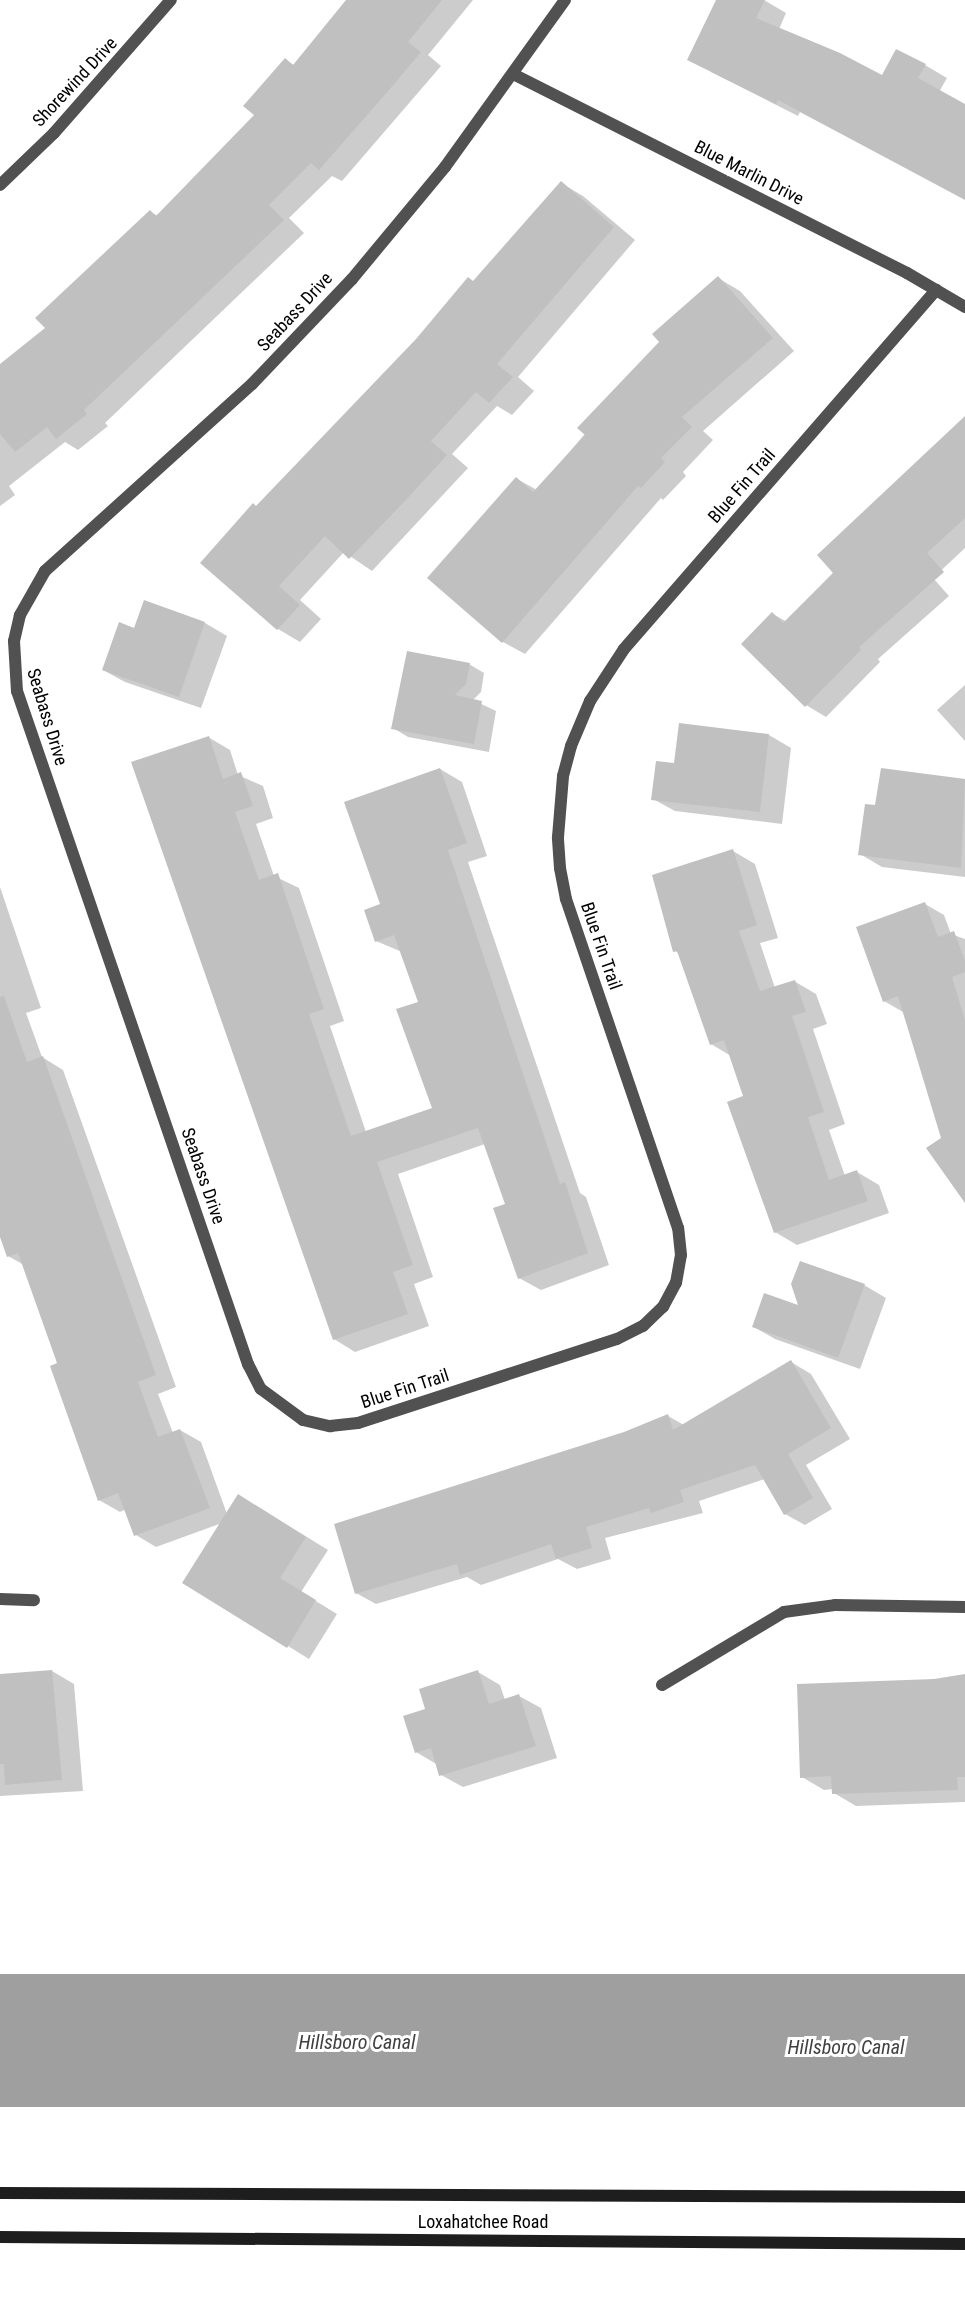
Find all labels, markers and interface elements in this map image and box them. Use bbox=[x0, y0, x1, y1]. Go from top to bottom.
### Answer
street label: Shorewind Drive bbox=[28, 33, 122, 131]
street label: Blue Marlin Drive bbox=[691, 136, 807, 210]
street label: Seabass Drive bbox=[253, 268, 337, 356]
street label: Blue Fin Trail bbox=[704, 444, 780, 528]
street label: Seabass Drive bbox=[22, 666, 72, 768]
street label: Blue Fin Trail bbox=[576, 899, 626, 993]
street label: Seabass Drive bbox=[176, 1125, 230, 1227]
street label: Blue Fin Trail bbox=[358, 1365, 452, 1413]
water label: Hillsboro Canal bbox=[299, 2030, 415, 2054]
water label: Hillsboro Canal bbox=[788, 2035, 904, 2059]
street label: Loxahatchee Road bbox=[418, 2211, 548, 2233]

